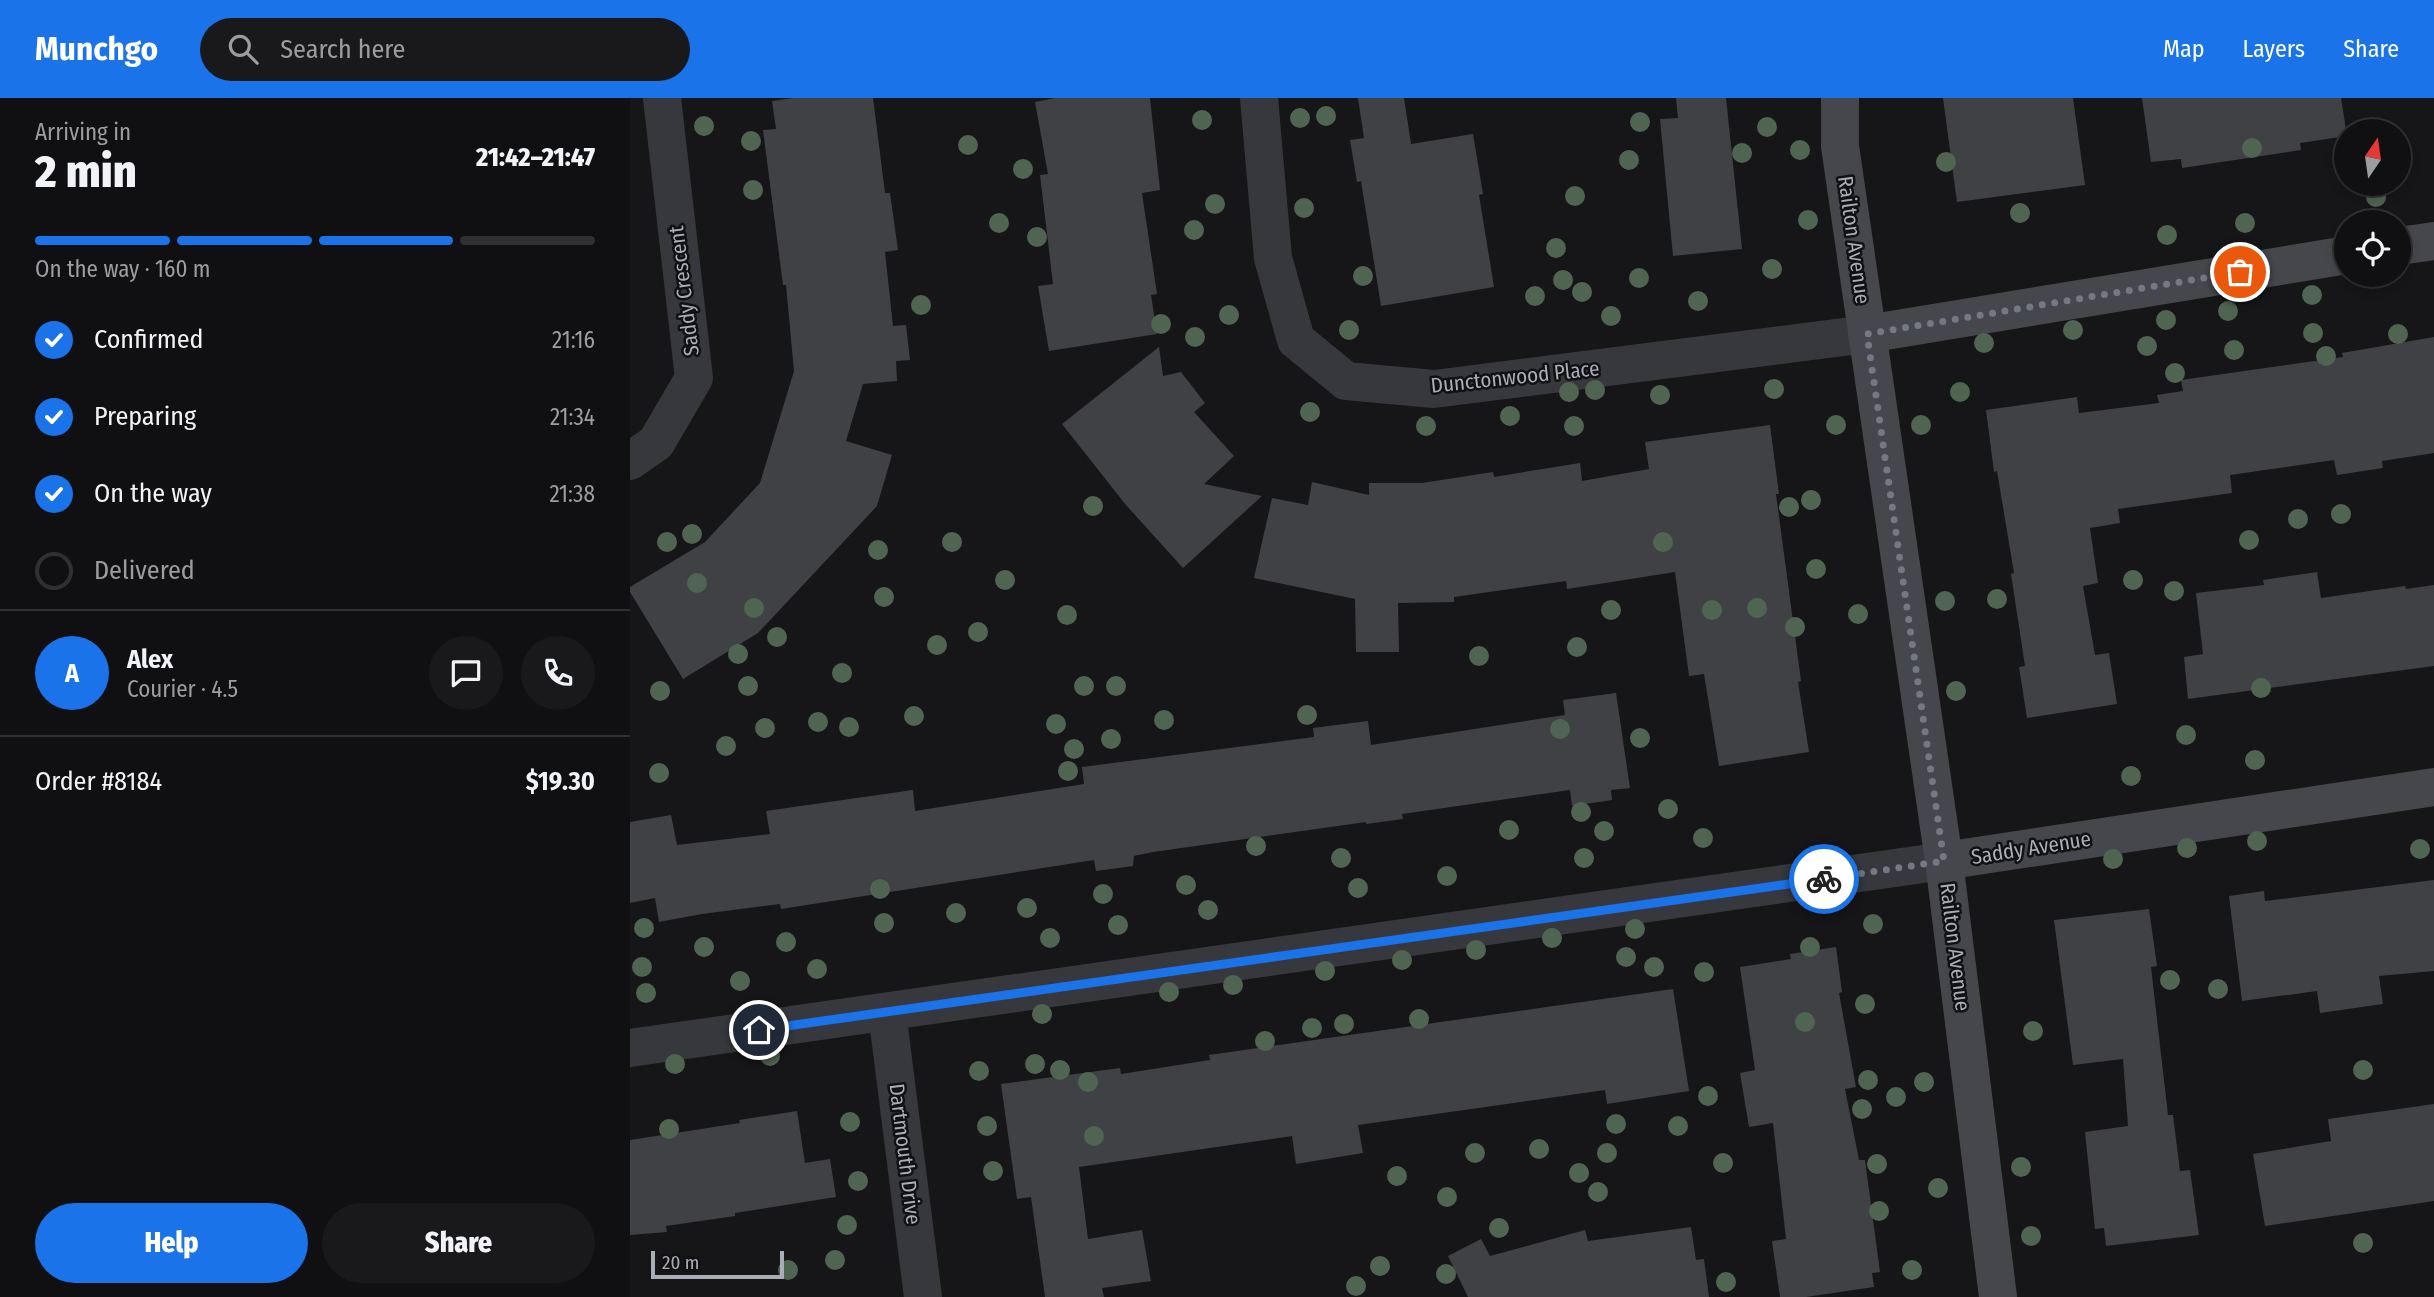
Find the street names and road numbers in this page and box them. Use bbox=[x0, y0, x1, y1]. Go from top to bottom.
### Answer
street label: Railton Avenue bbox=[1832, 174, 1876, 306]
street label: Saddy Crescent bbox=[663, 224, 705, 358]
street label: Dunctonwood Place bbox=[1429, 355, 1601, 399]
street label: Saddy Avenue bbox=[1969, 826, 2093, 870]
street label: Railton Avenue bbox=[1934, 881, 1976, 1013]
street label: Dartmouth Drive bbox=[883, 1082, 927, 1226]

